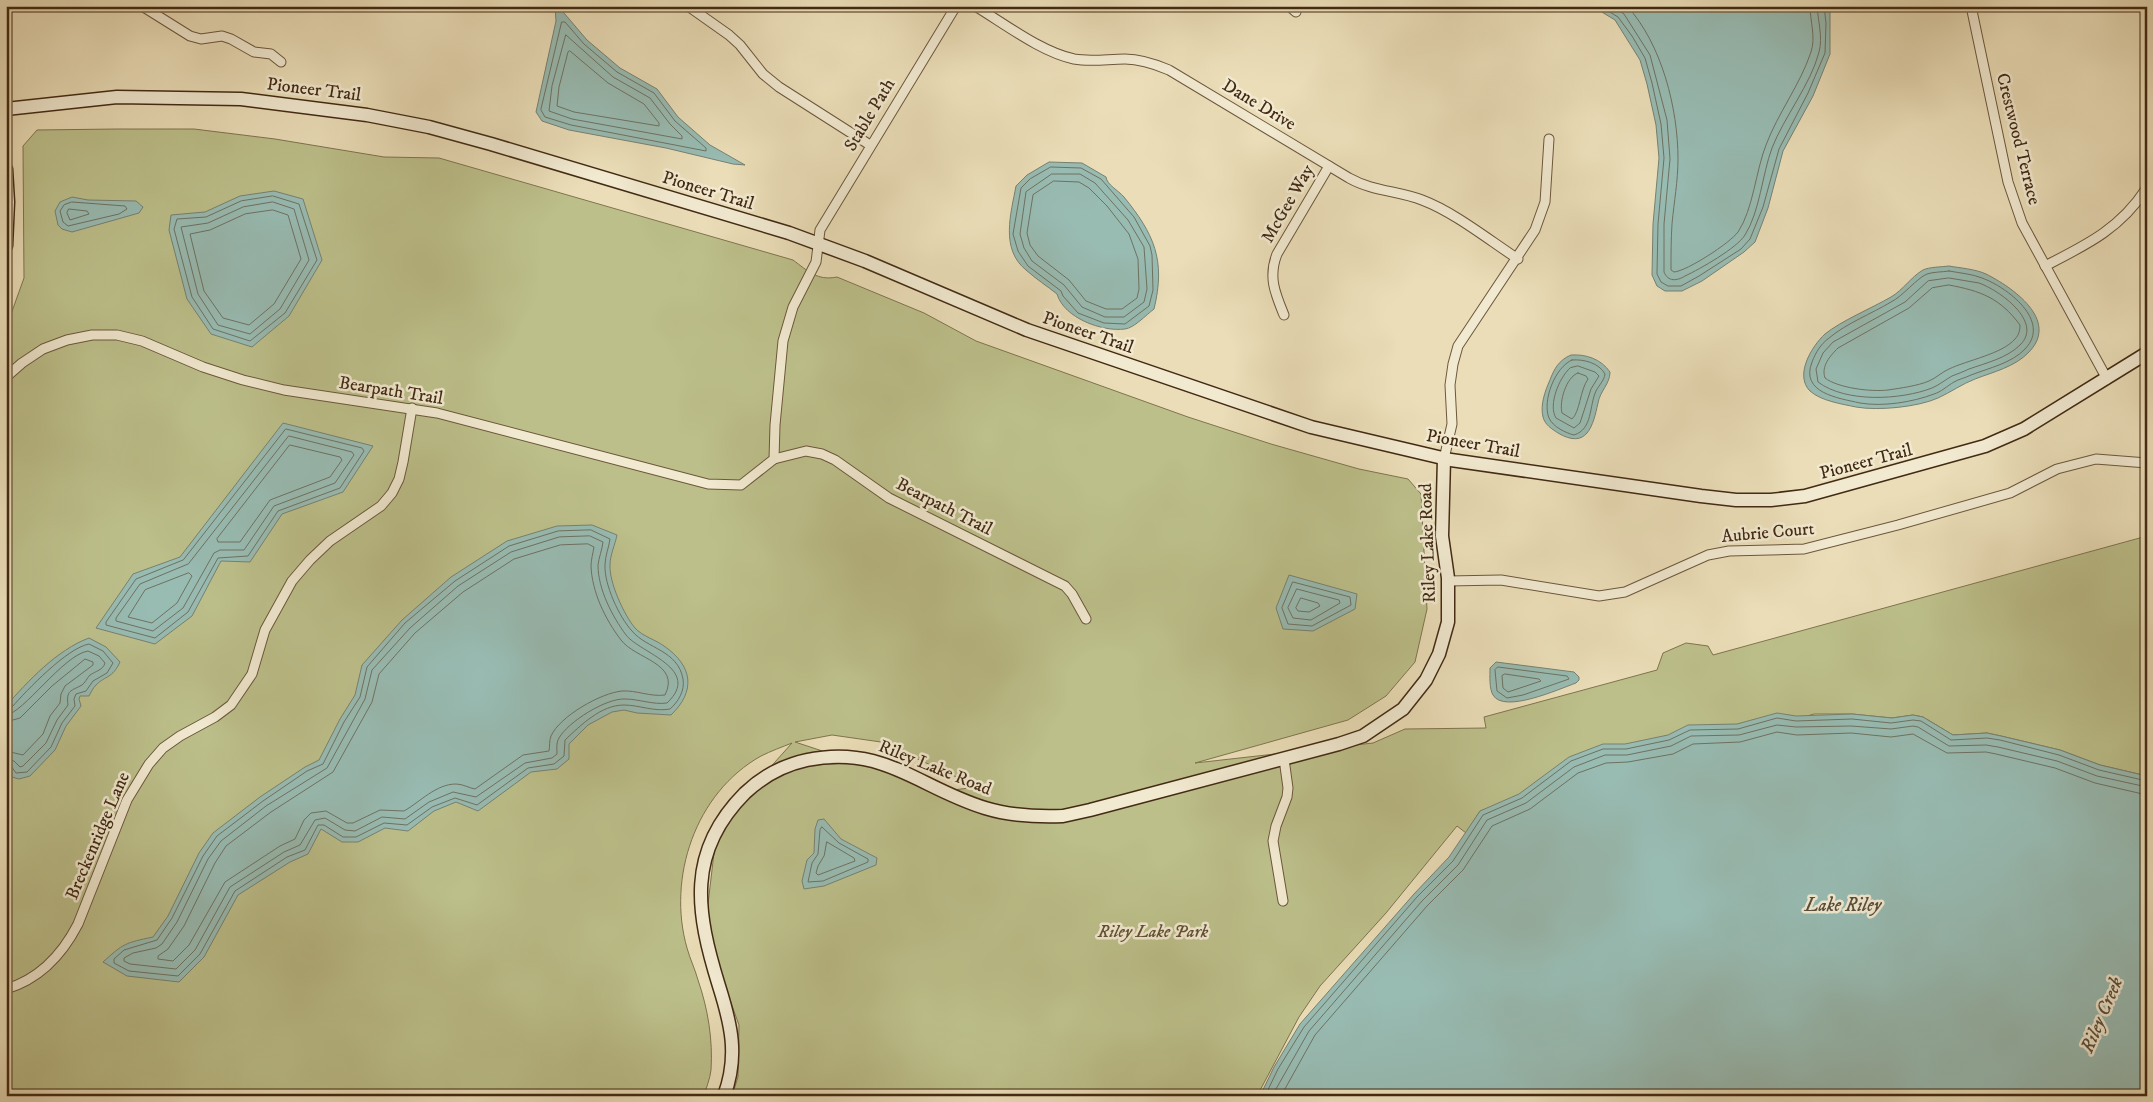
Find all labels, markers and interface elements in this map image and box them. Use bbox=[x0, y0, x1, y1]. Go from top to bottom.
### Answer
street label: Crestwood Terrace bbox=[1991, 71, 2045, 207]
street label: Pioneer Trail bbox=[266, 73, 363, 107]
street label: Stable Path bbox=[840, 74, 901, 155]
street label: Dane Drive bbox=[1218, 75, 1300, 135]
street label: McGee Way bbox=[1257, 161, 1319, 247]
street label: Pioneer Trail bbox=[659, 167, 757, 216]
street label: Pioneer Trail bbox=[1040, 307, 1137, 359]
street label: Bearpath Trail bbox=[337, 372, 445, 410]
street label: Pioneer Trail bbox=[1424, 425, 1522, 463]
street label: Pioneer Trail bbox=[1817, 439, 1915, 485]
street label: Bearpath Trail bbox=[892, 473, 996, 541]
street label: Riley Lake Road bbox=[1415, 483, 1441, 603]
street label: Aubrie Court bbox=[1721, 518, 1816, 548]
street label: Riley Lake Road bbox=[875, 735, 995, 801]
street label: Breckenridge Lane bbox=[61, 769, 135, 903]
water label: Lake Riley bbox=[1804, 894, 1883, 917]
park label: Riley Lake Park bbox=[1097, 921, 1209, 943]
water label: Riley Creek bbox=[2075, 974, 2128, 1057]

